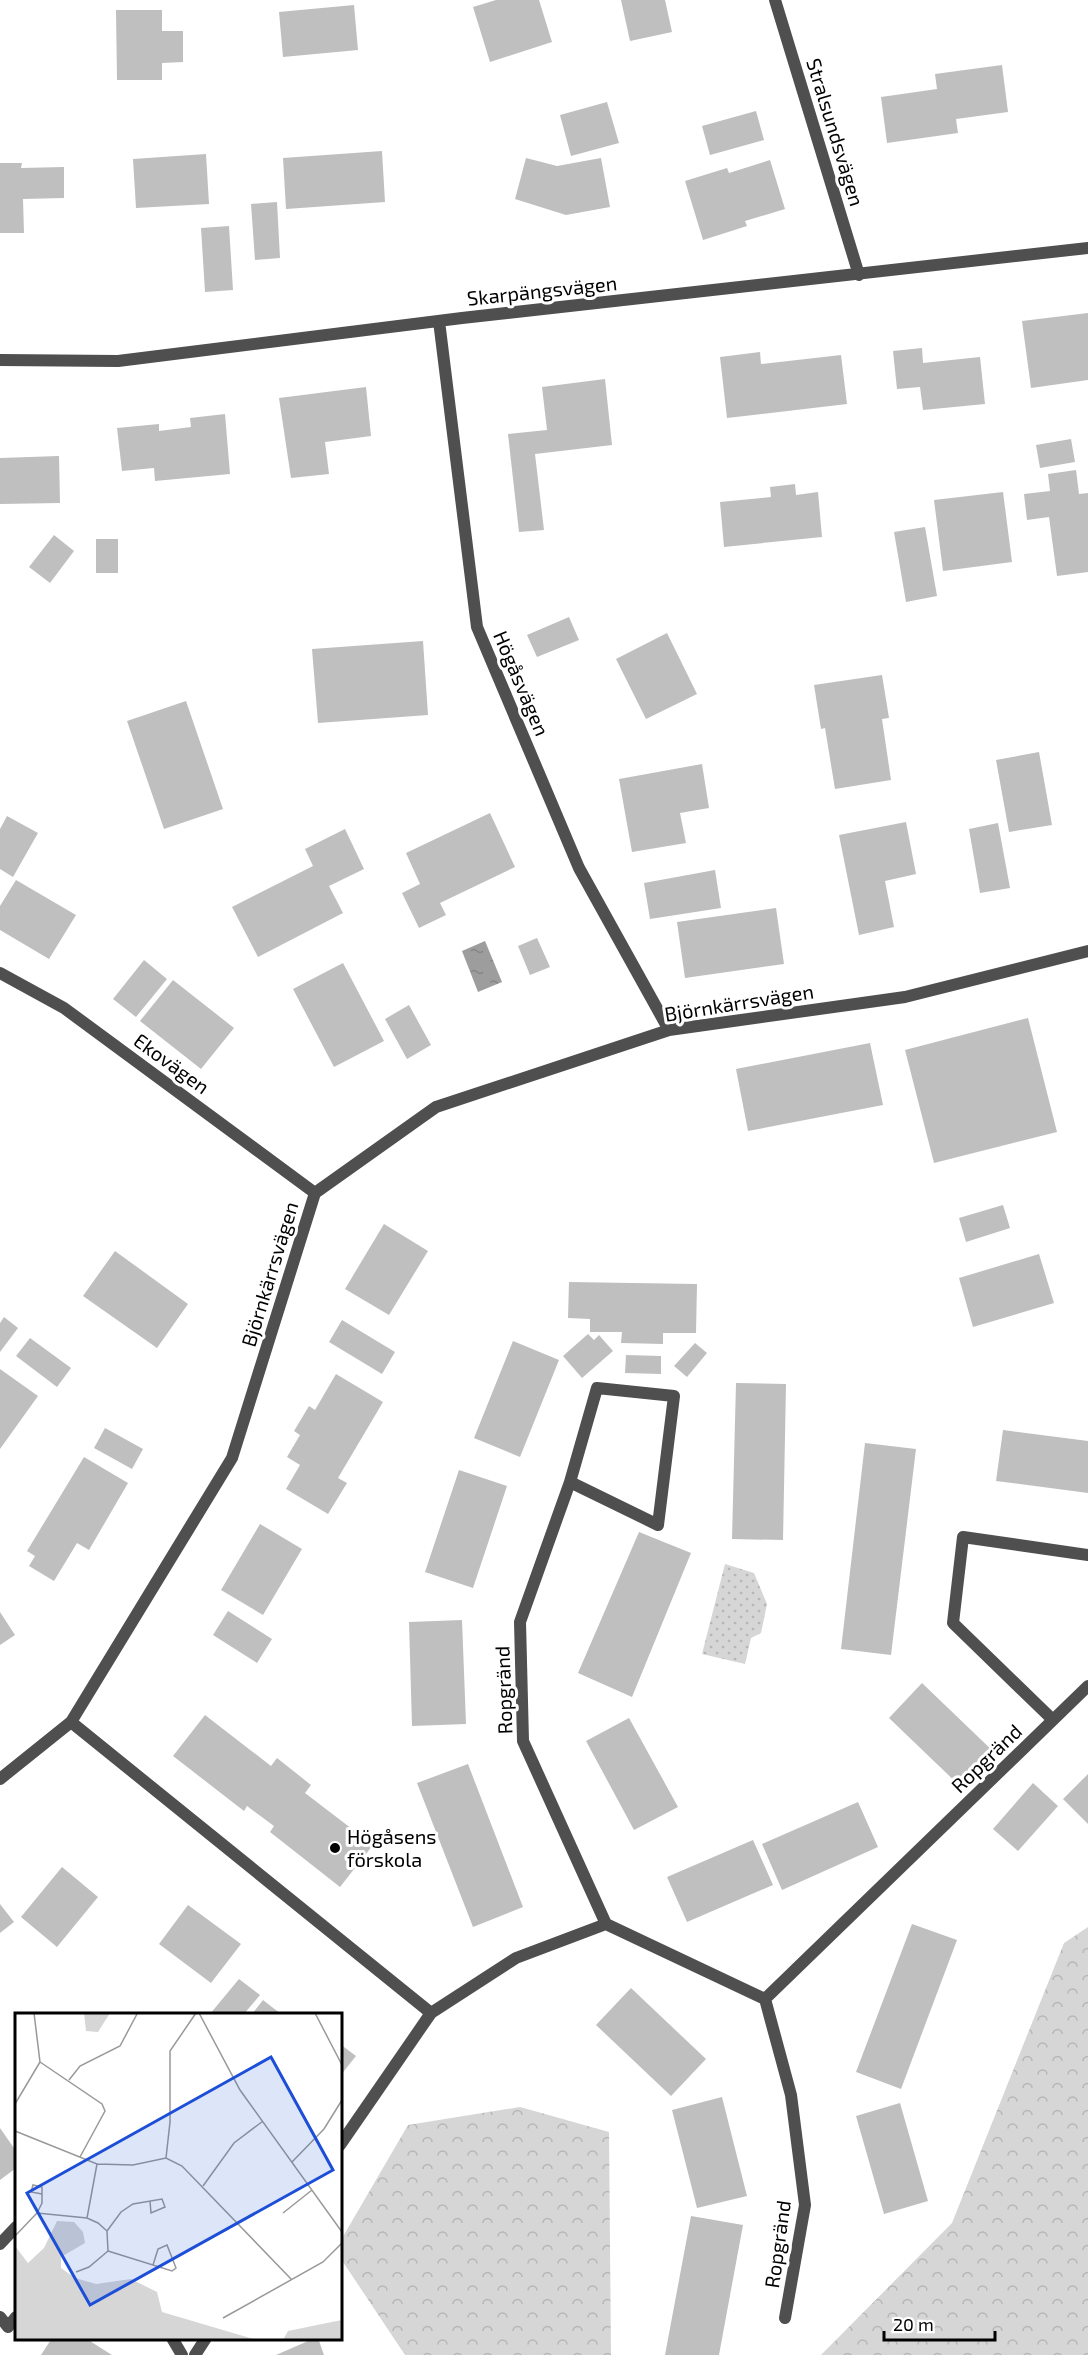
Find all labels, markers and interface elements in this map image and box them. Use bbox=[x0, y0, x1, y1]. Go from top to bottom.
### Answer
street label: Stralsundsvägen bbox=[802, 55, 870, 209]
street label: Skarpängsvägen bbox=[466, 270, 618, 310]
street label: Högåsvägen bbox=[489, 627, 555, 739]
street label: Björnkärrsvägen bbox=[663, 978, 815, 1026]
street label: Ekovägen bbox=[130, 1028, 214, 1098]
street label: Björnkärrsvägen bbox=[236, 1198, 302, 1350]
street label: Ropgränd bbox=[489, 1645, 517, 1735]
street label: Ropgränd bbox=[946, 1719, 1026, 1797]
place label: Högåsens förskola bbox=[347, 1824, 436, 1871]
marker: Högåsens förskola bbox=[328, 1841, 342, 1855]
inset map bbox=[15, 2013, 342, 2340]
street label: Ropgränd bbox=[759, 2199, 795, 2289]
scale bar bbox=[884, 2304, 995, 2342]
text: 20 m bbox=[893, 2313, 934, 2335]

